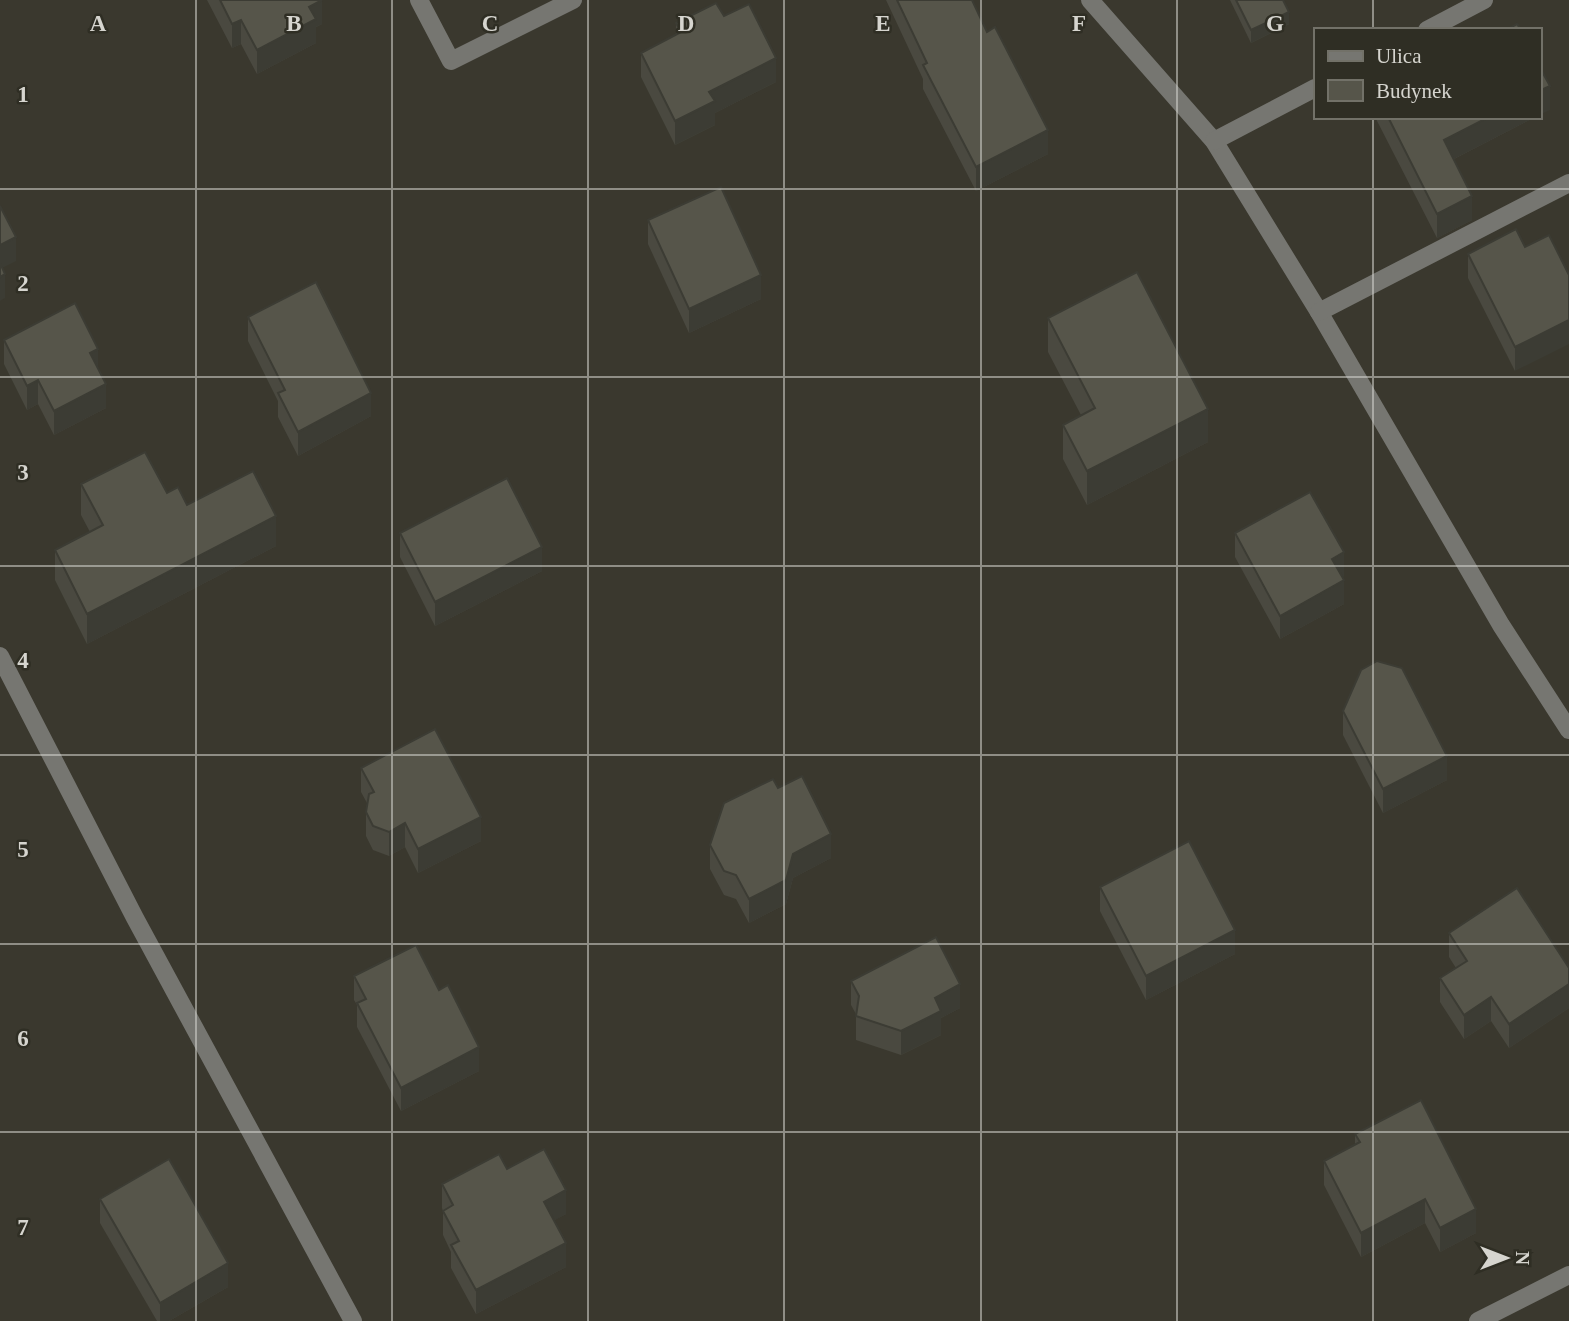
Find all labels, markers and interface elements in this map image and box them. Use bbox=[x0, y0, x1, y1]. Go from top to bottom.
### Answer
text: A bbox=[90, 11, 107, 36]
text: B bbox=[286, 11, 302, 36]
text: C bbox=[482, 11, 498, 36]
text: D bbox=[678, 11, 694, 36]
text: E bbox=[875, 11, 891, 36]
text: F bbox=[1072, 11, 1086, 36]
text: G bbox=[1266, 11, 1284, 36]
legend bbox=[1314, 28, 1541, 119]
text: Ulica bbox=[1376, 44, 1422, 68]
text: Budynek bbox=[1376, 79, 1452, 103]
text: 1 bbox=[17, 82, 29, 107]
text: 2 bbox=[17, 271, 29, 296]
text: 3 bbox=[17, 460, 29, 485]
text: 4 bbox=[17, 648, 29, 673]
text: 5 bbox=[17, 837, 29, 862]
text: 6 bbox=[17, 1026, 29, 1051]
text: 7 bbox=[17, 1215, 29, 1240]
north arrow bbox=[1471, 1223, 1541, 1293]
text: N bbox=[1512, 1251, 1533, 1265]

